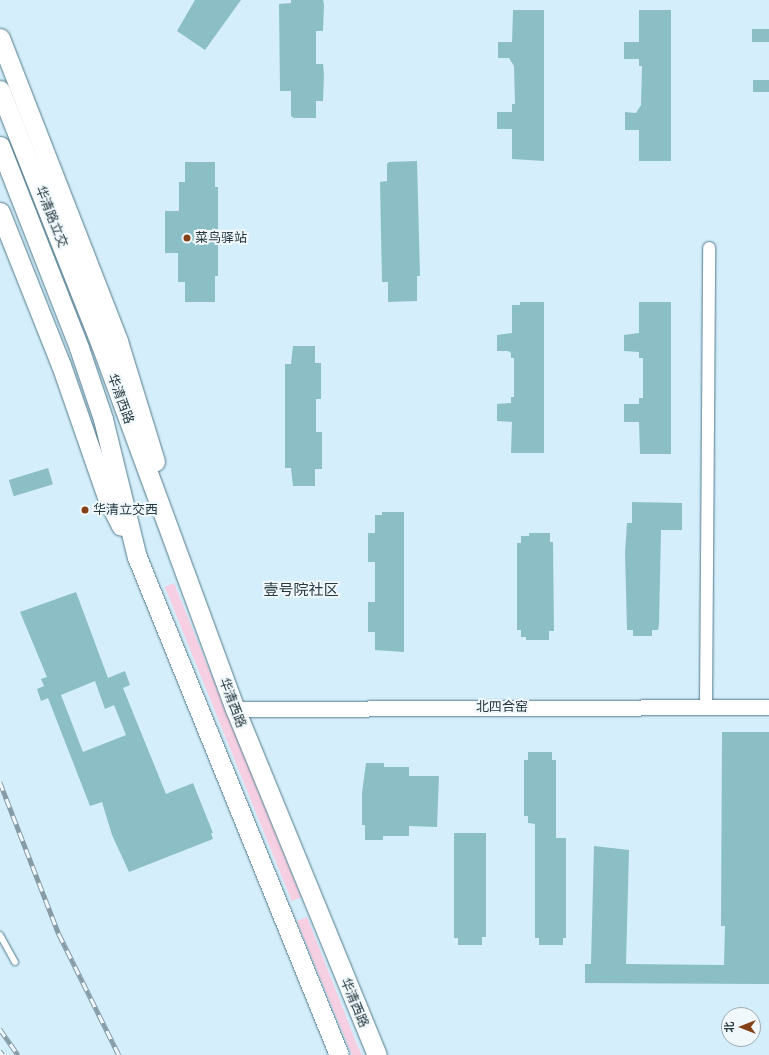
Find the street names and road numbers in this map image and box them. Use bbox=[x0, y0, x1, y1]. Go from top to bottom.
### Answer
street label: 华清路立交 bbox=[32, 184, 70, 250]
street label: 华清西路 bbox=[104, 372, 136, 426]
street label: 华清西路 bbox=[215, 676, 249, 730]
street label: 北四合窑 bbox=[476, 699, 528, 715]
street label: 华清西路 bbox=[337, 976, 371, 1030]

